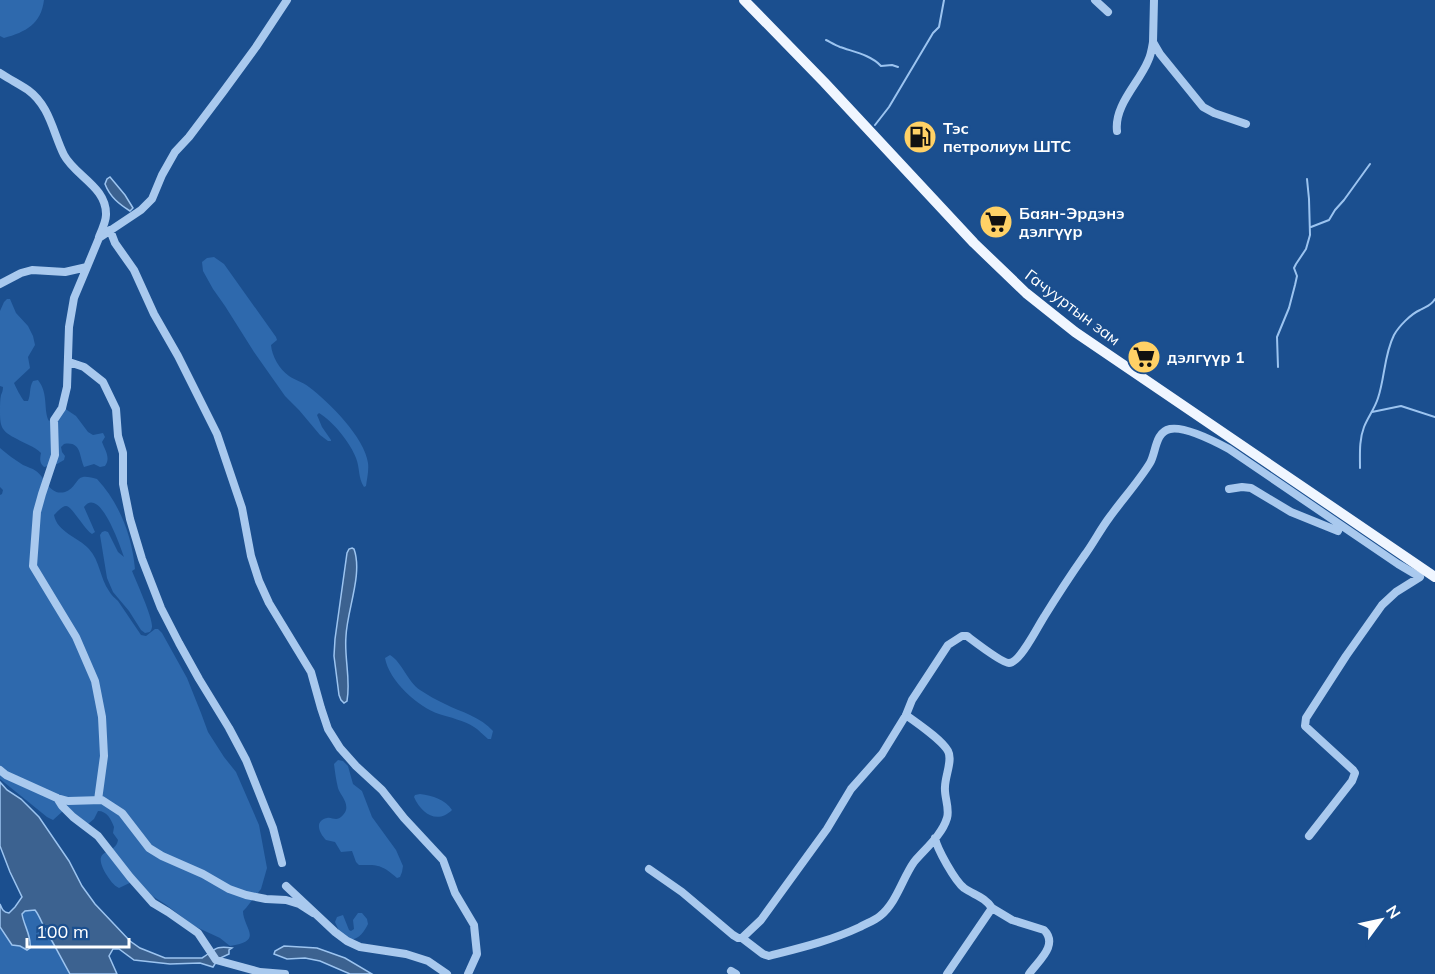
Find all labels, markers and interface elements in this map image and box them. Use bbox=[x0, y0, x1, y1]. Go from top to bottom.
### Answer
place label: Тэс петролиум ШТС bbox=[943, 118, 1071, 156]
fuel station icon: Тэс петролиум ШТС bbox=[902, 119, 938, 155]
place label: Баян-Эрдэнэ дэлгүүр bbox=[1019, 203, 1125, 241]
supermarket icon: Баян-Эрдэнэ дэлгүүр bbox=[978, 204, 1014, 240]
street label: Гачууртын зам bbox=[1021, 265, 1125, 349]
supermarket icon: дэлгүүр 1 bbox=[1126, 339, 1162, 375]
place label: дэлгүүр 1 bbox=[1167, 347, 1245, 367]
north arrow bbox=[1351, 890, 1411, 950]
text: N bbox=[1382, 901, 1405, 922]
scale bar bbox=[27, 911, 129, 949]
text: 100 m bbox=[36, 920, 89, 943]

